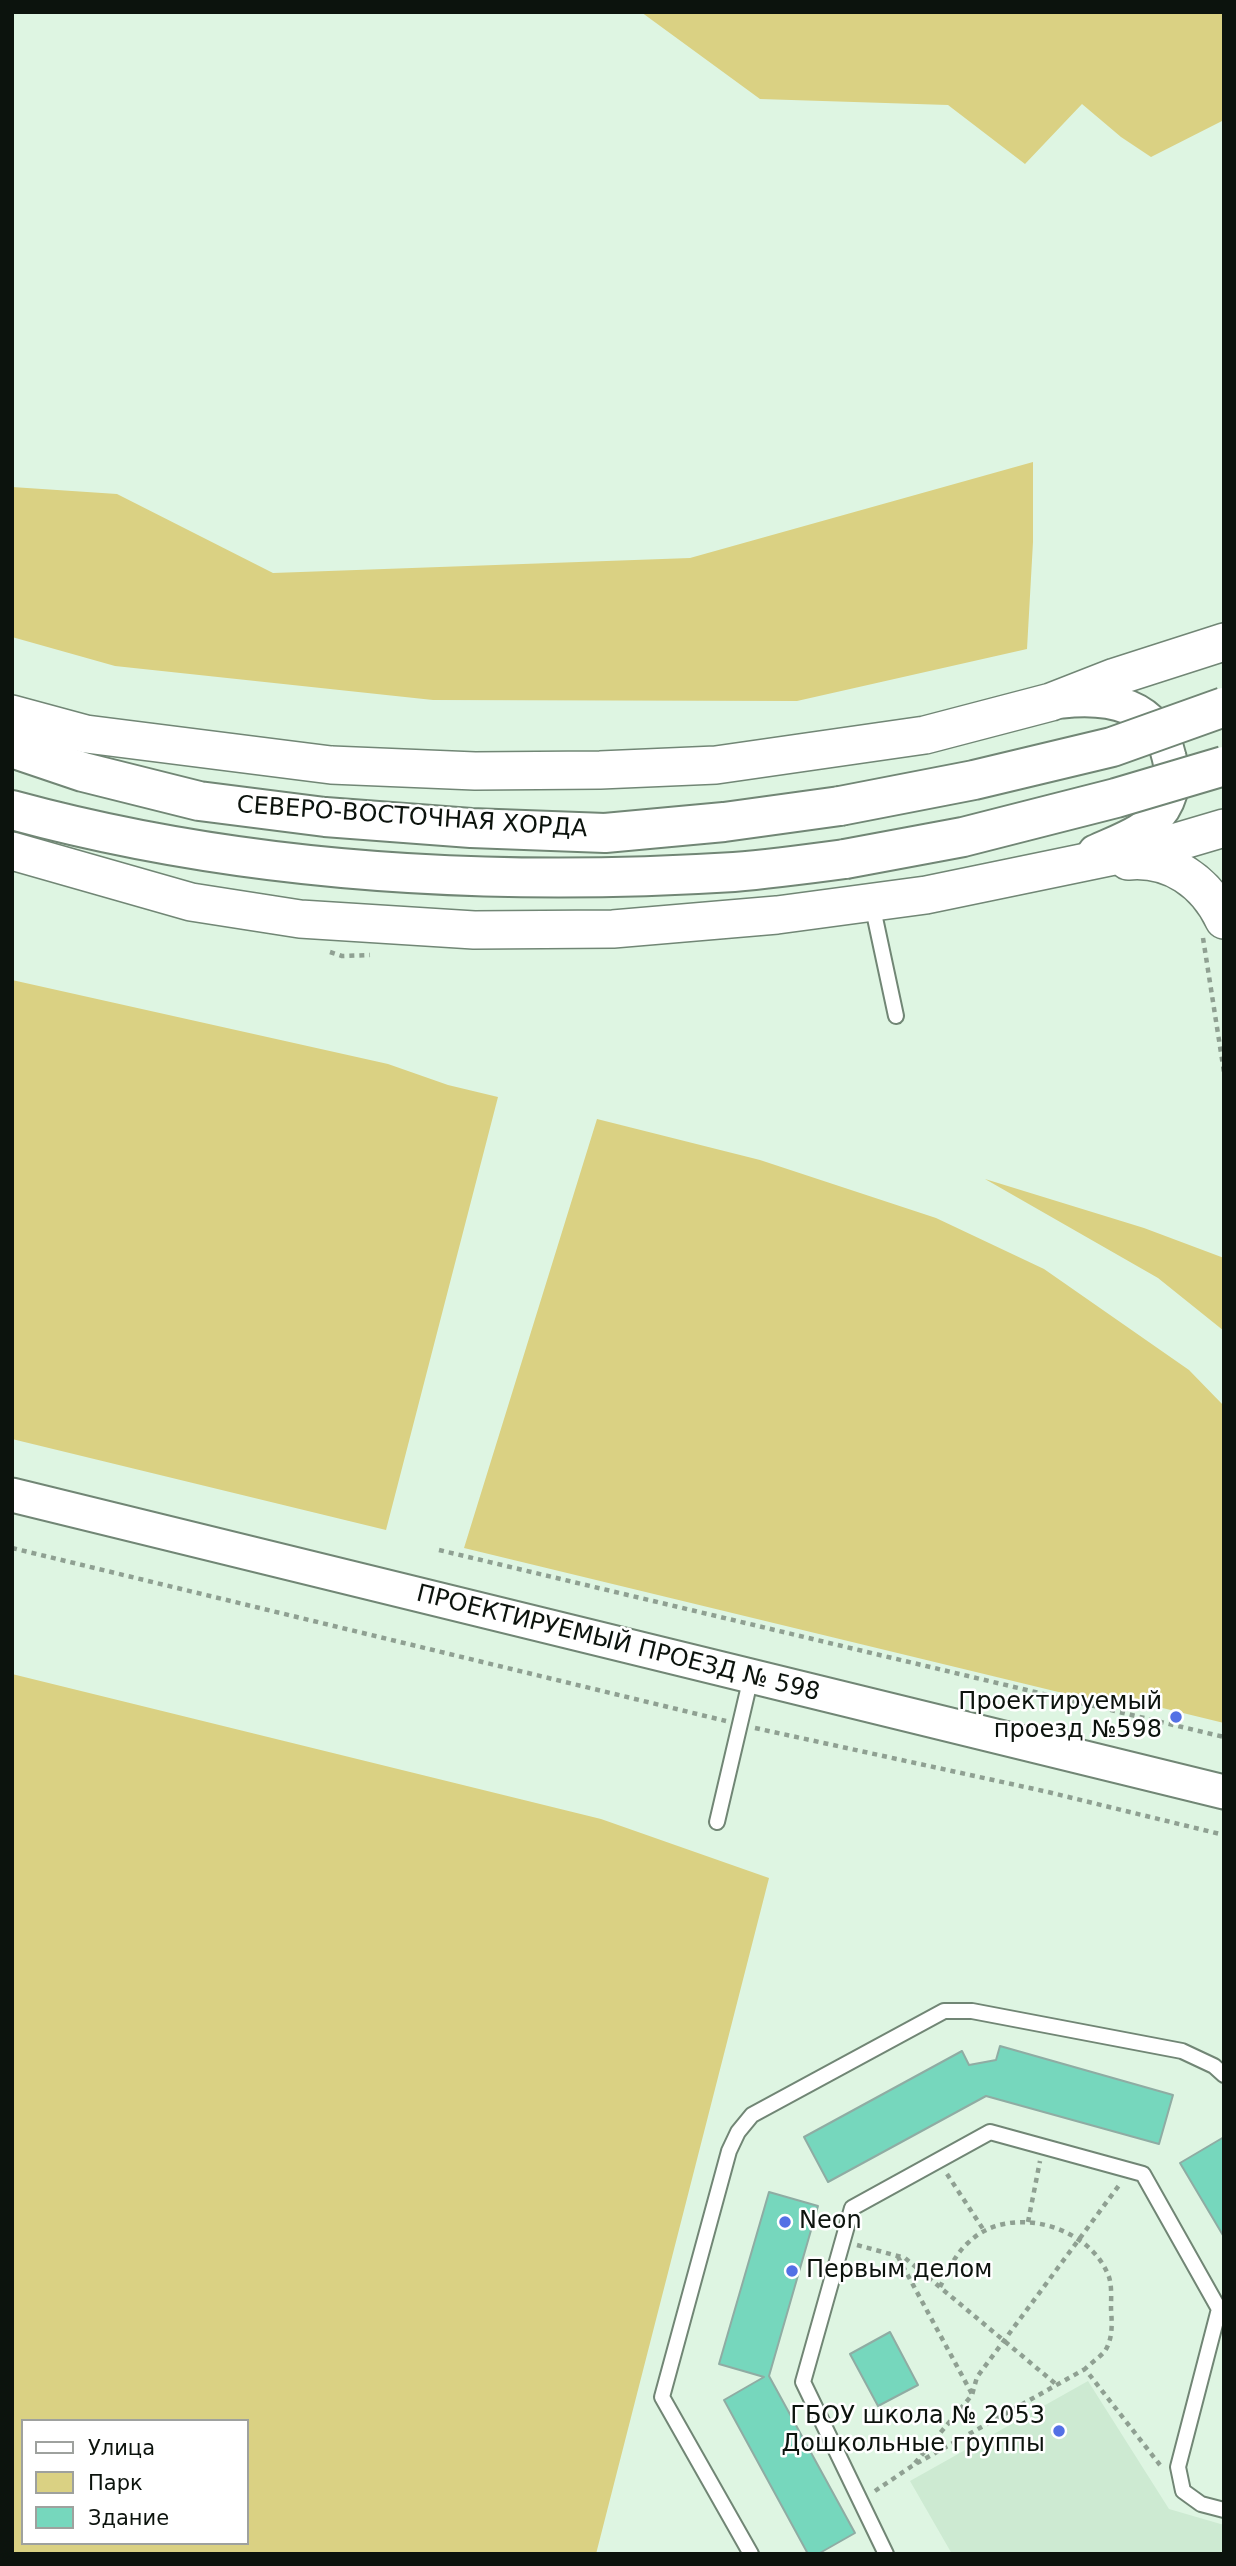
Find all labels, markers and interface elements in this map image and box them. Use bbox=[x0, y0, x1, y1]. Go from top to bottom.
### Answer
street label: СЕВЕРО-ВОСТОЧНАЯ ХОРДА bbox=[236, 791, 588, 845]
street label: ПРОЕКТИРУЕМЫЙ ПРОЕЗД № 598 bbox=[413, 1580, 823, 1708]
place label: Проектируемый проезд №598 bbox=[958, 1689, 1162, 1745]
marker: Проектируемый проезд №598 bbox=[1168, 1709, 1184, 1725]
place label: Neon bbox=[799, 2208, 862, 2236]
marker: Neon bbox=[777, 2214, 793, 2230]
place label: Первым делом bbox=[806, 2257, 992, 2285]
marker: Первым делом bbox=[784, 2263, 800, 2279]
place label: ГБОУ школа № 2053 Дошкольные группы bbox=[782, 2403, 1045, 2459]
legend bbox=[21, 2419, 248, 2545]
marker: ГБОУ школа № 2053 Дошкольные группы bbox=[1051, 2423, 1067, 2439]
text: Улица bbox=[88, 2436, 155, 2460]
text: Парк bbox=[88, 2471, 143, 2495]
text: Здание bbox=[88, 2506, 169, 2530]

